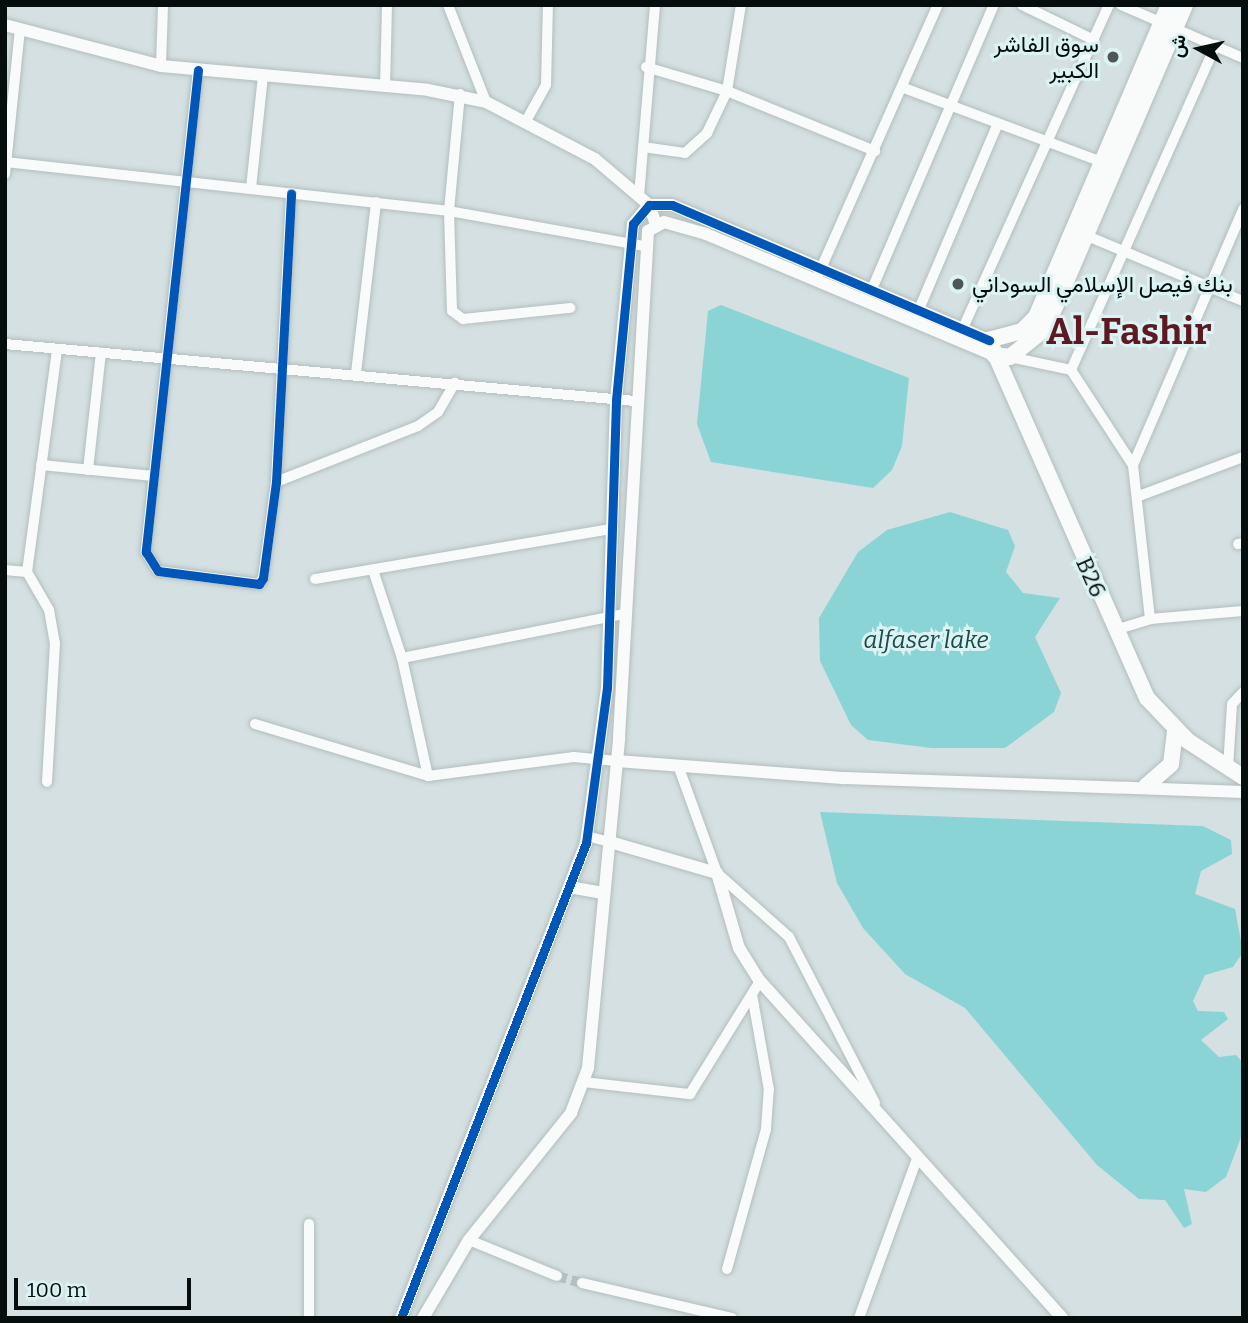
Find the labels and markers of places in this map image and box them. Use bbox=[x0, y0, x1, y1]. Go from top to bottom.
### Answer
place label: سوق الفاشر الكبير bbox=[994, 30, 1099, 84]
marker: سوق الفاشر الكبير bbox=[1105, 49, 1121, 65]
place label: بنك فيصل الإسلامي السوداني bbox=[972, 270, 1233, 298]
marker: بنك فيصل الإسلامي السوداني bbox=[950, 276, 966, 292]

